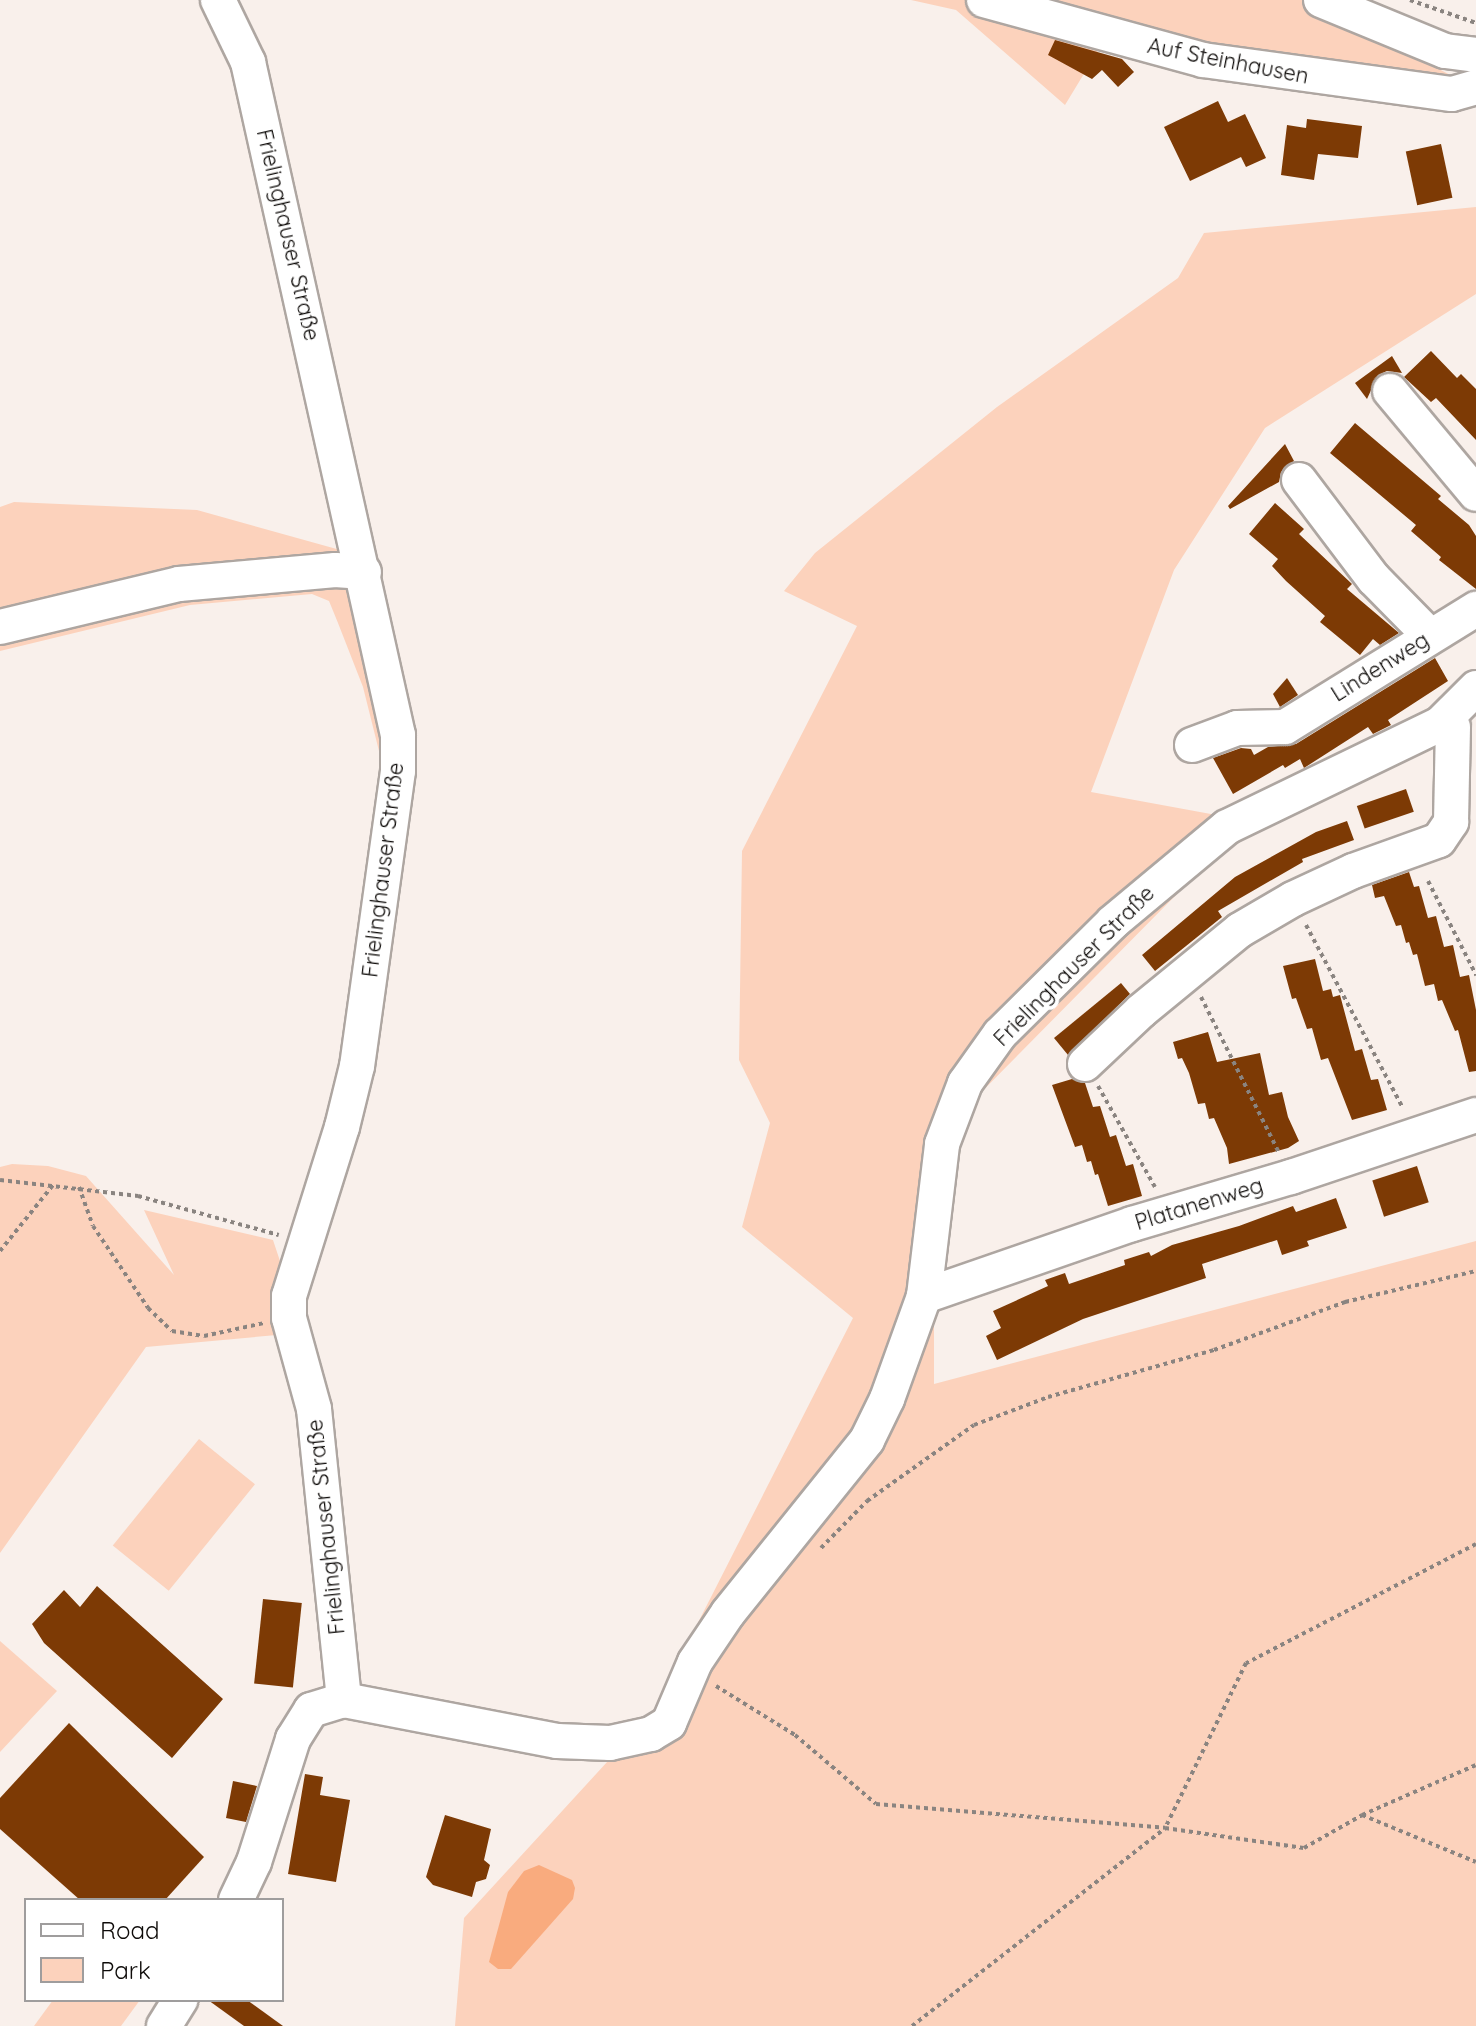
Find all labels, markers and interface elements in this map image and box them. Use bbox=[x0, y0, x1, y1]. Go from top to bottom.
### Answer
street label: Auf Steinhausen bbox=[1145, 32, 1311, 90]
street label: Frielinghauser Straße bbox=[251, 127, 325, 343]
street label: Lindenweg bbox=[1326, 627, 1434, 707]
street label: Frielinghauser Straße bbox=[357, 761, 409, 979]
street label: Frielinghauser Straße bbox=[988, 880, 1160, 1052]
street label: Platanenweg bbox=[1132, 1172, 1266, 1236]
street label: Frielinghauser Straße bbox=[302, 1418, 350, 1636]
legend bbox=[24, 1898, 284, 2002]
text: Road bbox=[100, 1915, 160, 1945]
text: Park bbox=[100, 1955, 151, 1985]

